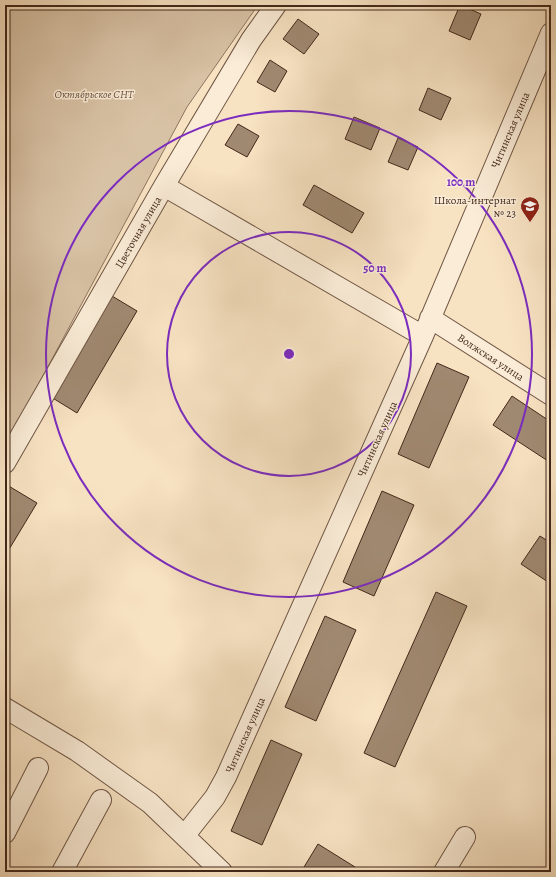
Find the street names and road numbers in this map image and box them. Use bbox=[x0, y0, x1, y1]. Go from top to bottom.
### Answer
street label: Читинская улица bbox=[488, 89, 534, 171]
street label: Цветочная улица bbox=[112, 193, 166, 271]
street label: Волжская улица bbox=[455, 330, 528, 385]
street label: Читинская улица bbox=[354, 398, 401, 480]
street label: Читинская улица bbox=[222, 694, 269, 776]

